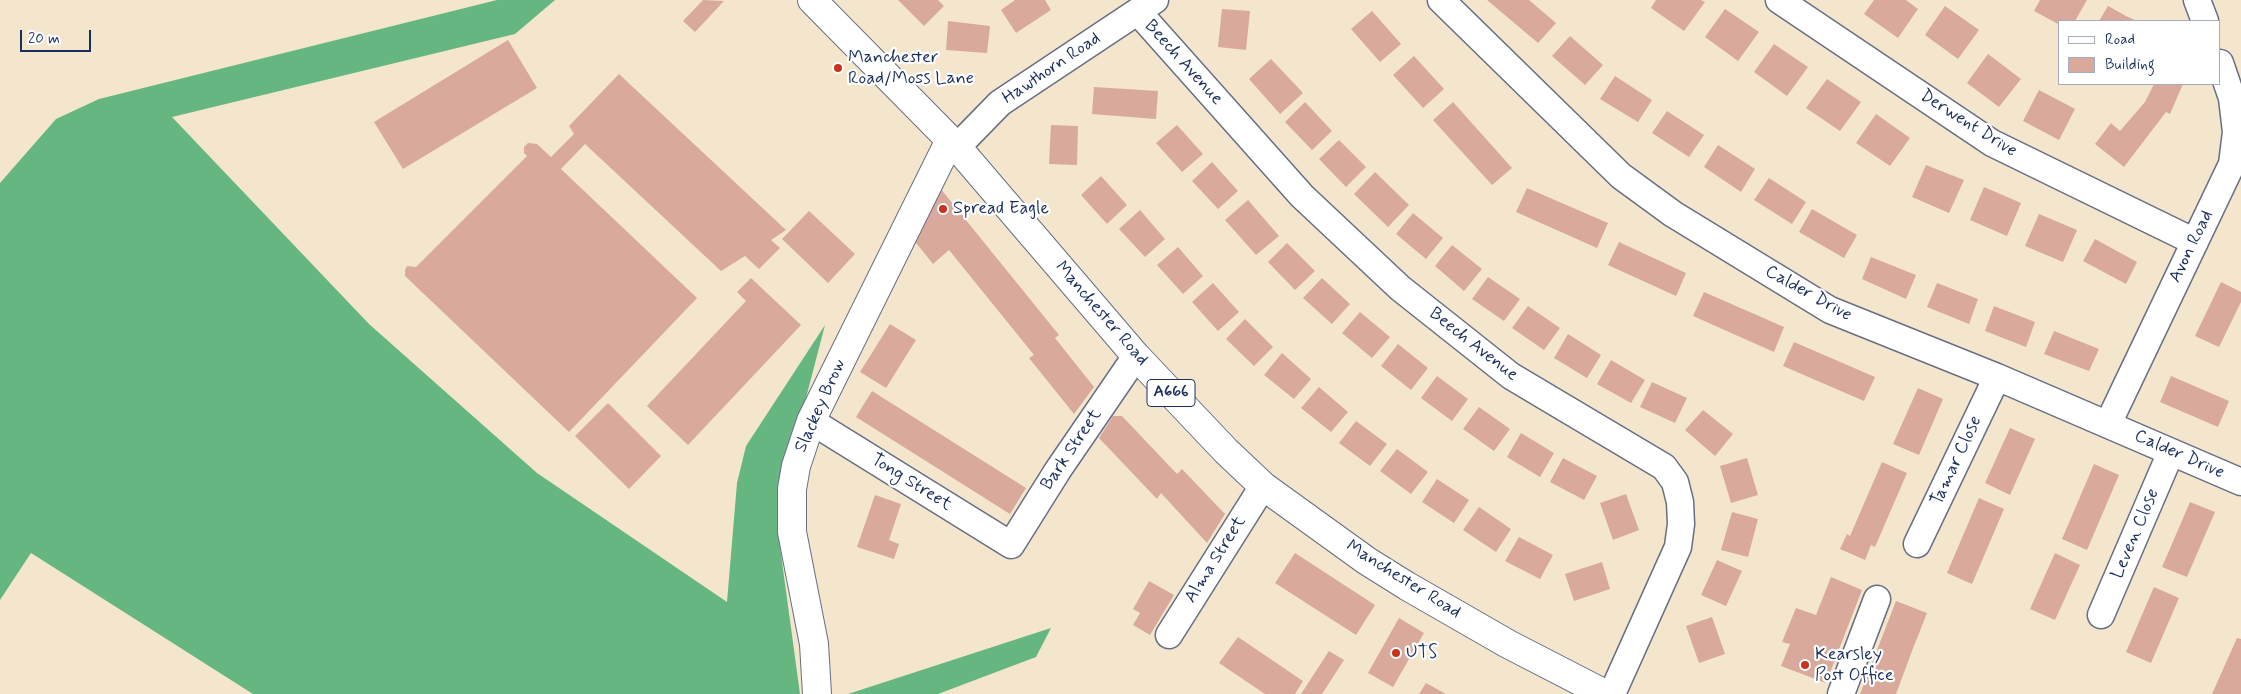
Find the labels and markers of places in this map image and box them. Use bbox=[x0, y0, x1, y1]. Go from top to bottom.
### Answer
place label: Manchester Road/Moss Lane bbox=[848, 47, 974, 90]
marker: Manchester Road/Moss Lane bbox=[832, 62, 844, 74]
place label: Spread Eagle bbox=[953, 198, 1049, 220]
marker: Spread Eagle bbox=[937, 203, 949, 215]
place label: UTS bbox=[1406, 642, 1437, 664]
place label: Kearsley Post Office bbox=[1815, 644, 1894, 686]
marker: UTS bbox=[1390, 647, 1402, 659]
marker: Kearsley Post Office bbox=[1799, 659, 1811, 671]

